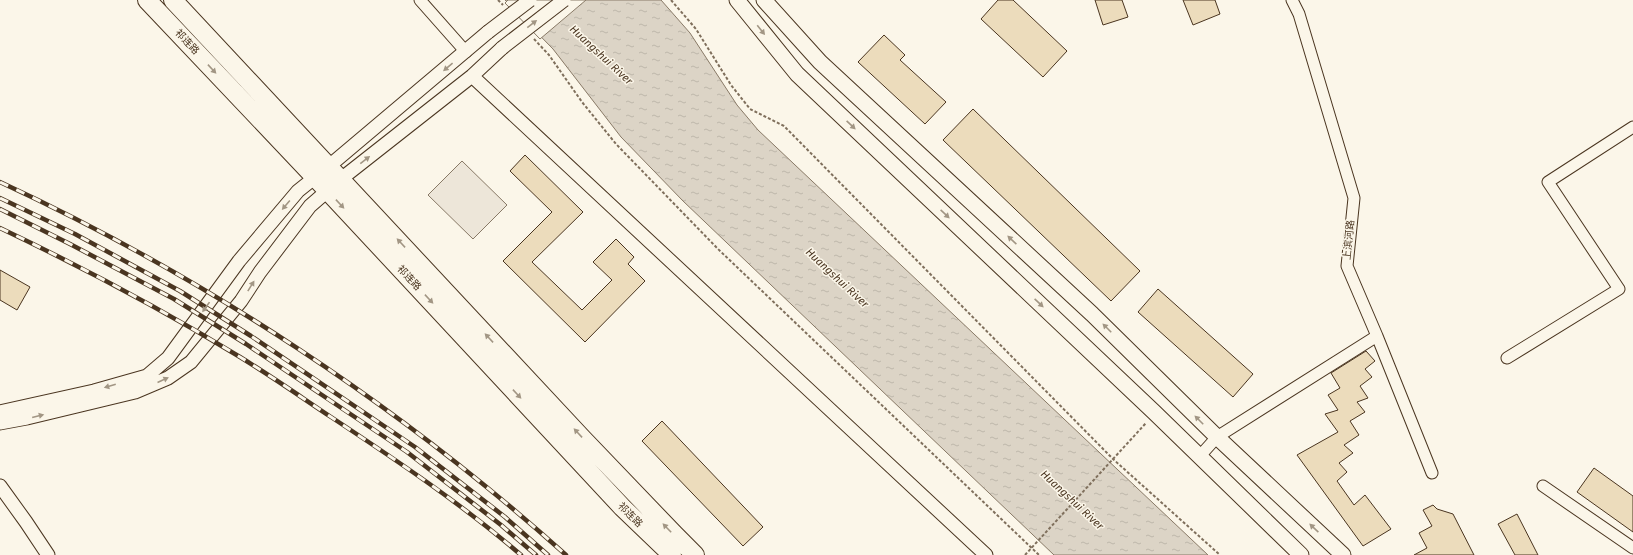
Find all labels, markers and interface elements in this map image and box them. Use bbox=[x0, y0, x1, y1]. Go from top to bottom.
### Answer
one-way arrow bbox=[527, 20, 538, 28]
water label: Huangshui River bbox=[567, 23, 636, 88]
one-way arrow bbox=[757, 25, 766, 36]
street label: 祁连路 bbox=[172, 27, 202, 57]
one-way arrow bbox=[443, 63, 453, 72]
one-way arrow bbox=[207, 64, 217, 74]
one-way arrow bbox=[845, 120, 856, 129]
one-way arrow bbox=[360, 155, 371, 164]
one-way arrow bbox=[335, 199, 345, 209]
one-way arrow bbox=[282, 200, 291, 210]
one-way arrow bbox=[940, 209, 950, 219]
street label: 上滨河路 bbox=[1341, 219, 1357, 261]
one-way arrow bbox=[1007, 235, 1017, 244]
one-way arrow bbox=[396, 238, 405, 248]
water label: Huangshui River bbox=[803, 246, 872, 311]
street label: 祁连路 bbox=[394, 263, 424, 293]
one-way arrow bbox=[247, 280, 254, 292]
one-way arrow bbox=[424, 294, 433, 304]
one-way arrow bbox=[1034, 298, 1044, 308]
one-way arrow bbox=[202, 302, 210, 312]
one-way arrow bbox=[1102, 323, 1112, 333]
one-way arrow bbox=[484, 333, 494, 343]
one-way arrow bbox=[157, 377, 169, 384]
one-way arrow bbox=[103, 384, 116, 390]
one-way arrow bbox=[513, 389, 522, 400]
one-way arrow bbox=[32, 412, 45, 418]
one-way arrow bbox=[1194, 415, 1204, 425]
one-way arrow bbox=[574, 429, 583, 438]
water label: Huangshui River bbox=[1038, 468, 1107, 533]
street label: 祁连路 bbox=[615, 500, 645, 530]
one-way arrow bbox=[663, 523, 672, 533]
one-way arrow bbox=[1309, 524, 1319, 533]

